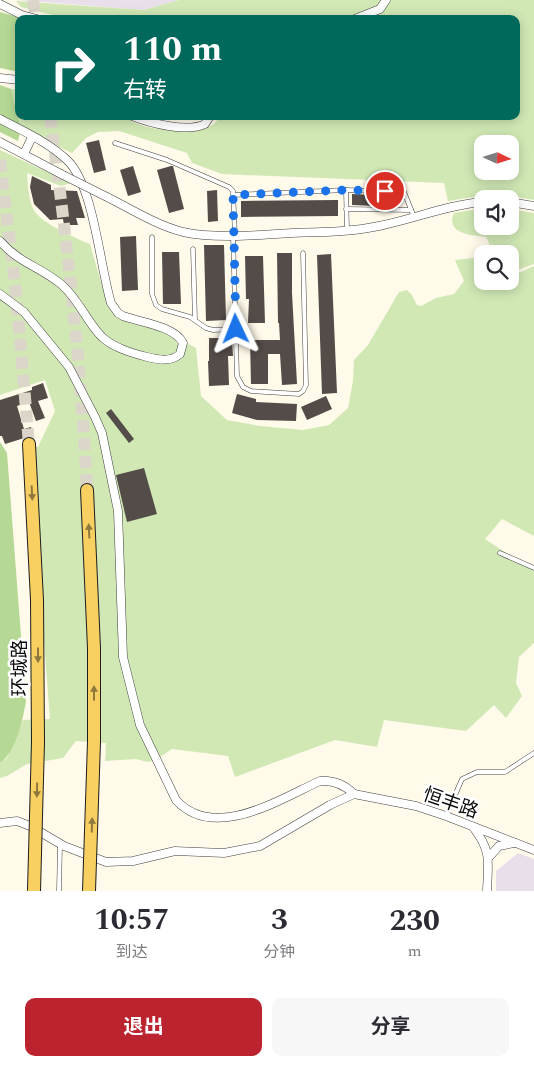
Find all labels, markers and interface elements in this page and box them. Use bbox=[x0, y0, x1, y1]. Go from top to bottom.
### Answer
text: 110 m bbox=[123, 23, 222, 76]
icon: right bbox=[40, 35, 105, 100]
text: 右转 bbox=[123, 74, 167, 107]
north arrow bbox=[474, 135, 519, 180]
map controls bbox=[474, 135, 519, 290]
pin bbox=[364, 170, 406, 212]
icon: arrive bbox=[371, 177, 399, 205]
button: sound bbox=[474, 190, 519, 235]
button: search bbox=[474, 245, 519, 290]
position arrow bbox=[209, 302, 261, 354]
one-way arrow bbox=[28, 485, 36, 501]
one-way arrow bbox=[85, 523, 93, 539]
street label: 环城路 bbox=[6, 639, 35, 697]
one-way arrow bbox=[34, 648, 42, 664]
one-way arrow bbox=[90, 685, 98, 701]
street label: 恒丰路 bbox=[419, 780, 482, 826]
one-way arrow bbox=[33, 783, 41, 799]
one-way arrow bbox=[88, 817, 96, 833]
text: 10:57 bbox=[94, 897, 169, 943]
text: 3 bbox=[271, 897, 288, 943]
text: 230 bbox=[389, 898, 440, 944]
text: m bbox=[408, 939, 422, 963]
text: 到达 bbox=[116, 940, 148, 964]
text: 分钟 bbox=[263, 940, 295, 964]
button: 退出 bbox=[25, 998, 262, 1056]
button: 分享 bbox=[272, 998, 509, 1056]

